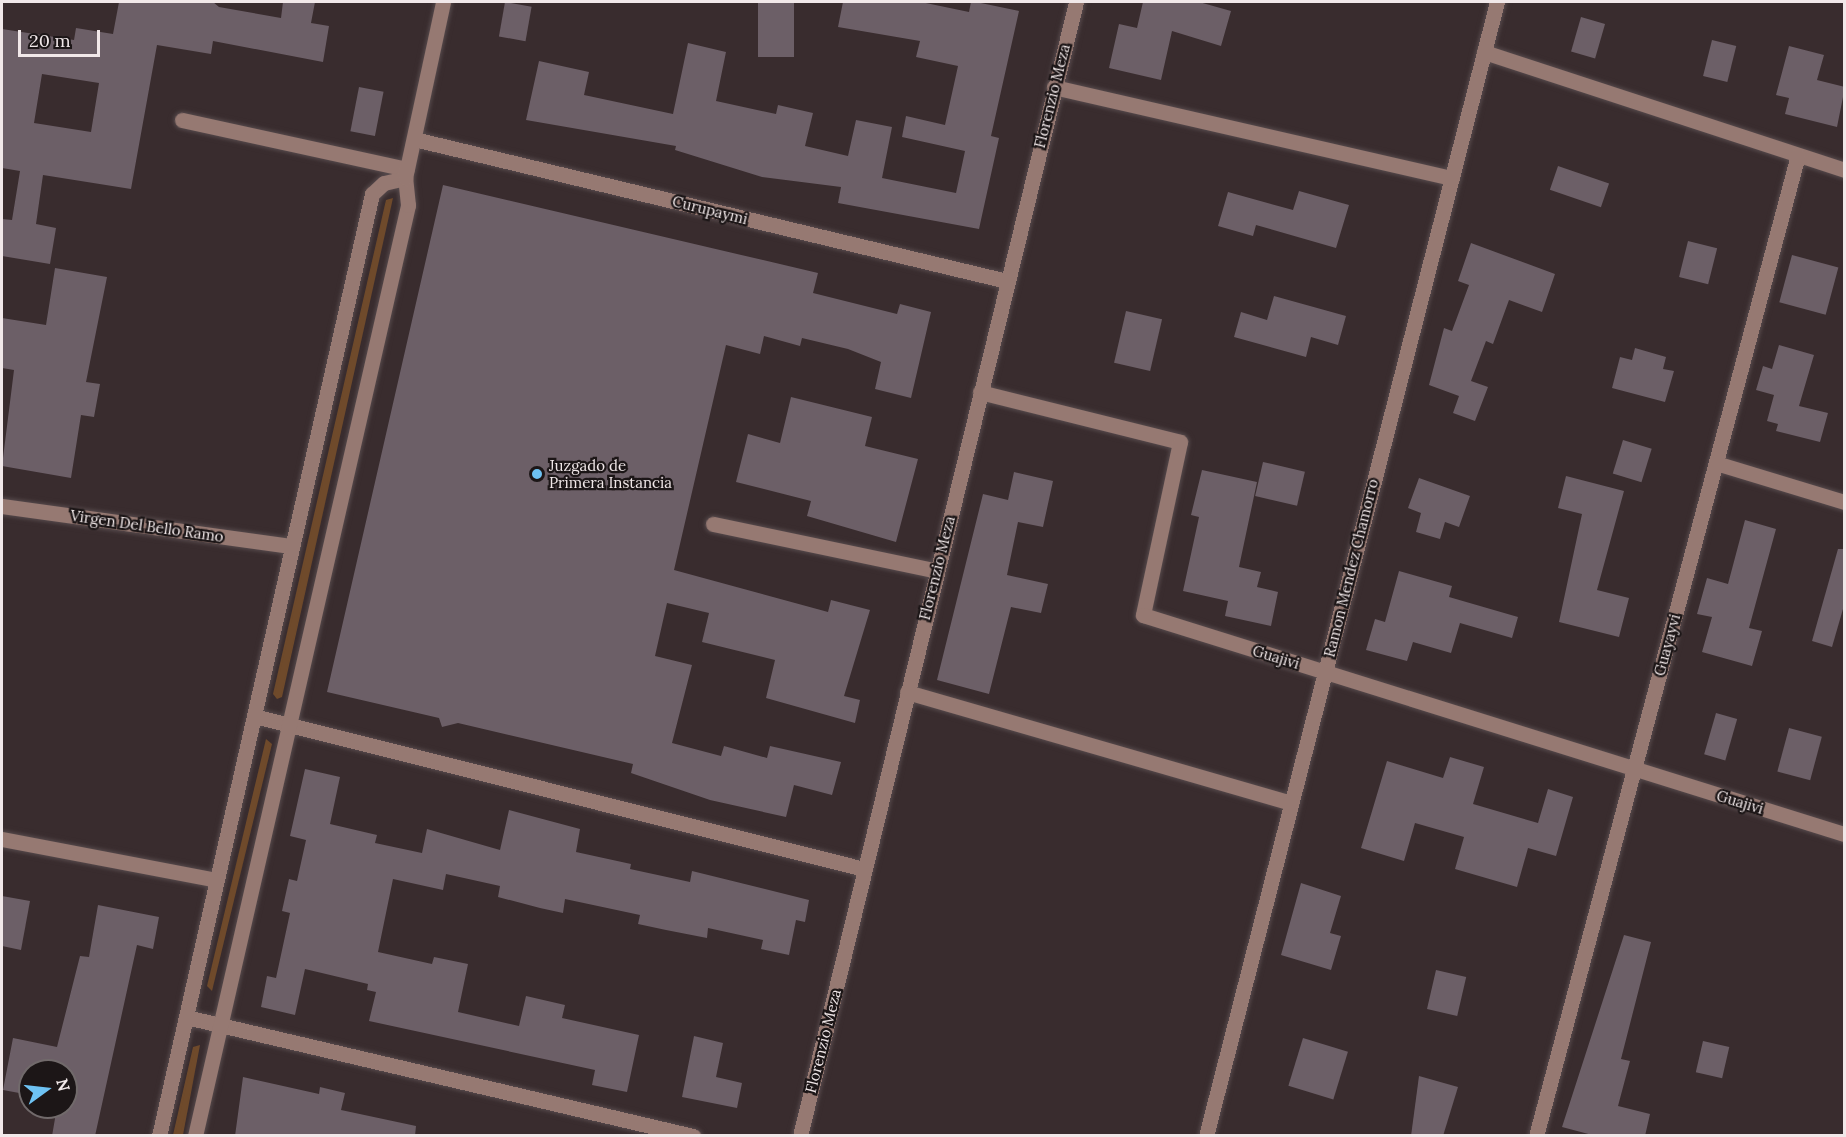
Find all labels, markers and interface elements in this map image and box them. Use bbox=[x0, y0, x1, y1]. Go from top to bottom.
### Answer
scale bar bbox=[21, 18, 104, 56]
text: 20 m bbox=[29, 29, 71, 52]
street label: Florenzio Meza bbox=[1030, 42, 1074, 150]
street label: Curupaymi bbox=[670, 192, 750, 228]
place label: Juzgado de Primera Instancia bbox=[549, 456, 672, 491]
marker: Juzgado de Primera Instancia bbox=[530, 467, 544, 481]
street label: Ramon Mendez Chamorro bbox=[1320, 477, 1382, 659]
street label: Virgen Del Bello Ramo bbox=[69, 506, 225, 546]
street label: Florenzio Meza bbox=[915, 514, 959, 622]
street label: Guayayvi bbox=[1650, 612, 1684, 678]
street label: Guajivi bbox=[1250, 641, 1302, 673]
street label: Guajivi bbox=[1714, 786, 1766, 818]
street label: Florenzio Meza bbox=[801, 987, 845, 1095]
north arrow bbox=[18, 1059, 78, 1119]
text: N bbox=[52, 1076, 75, 1093]

